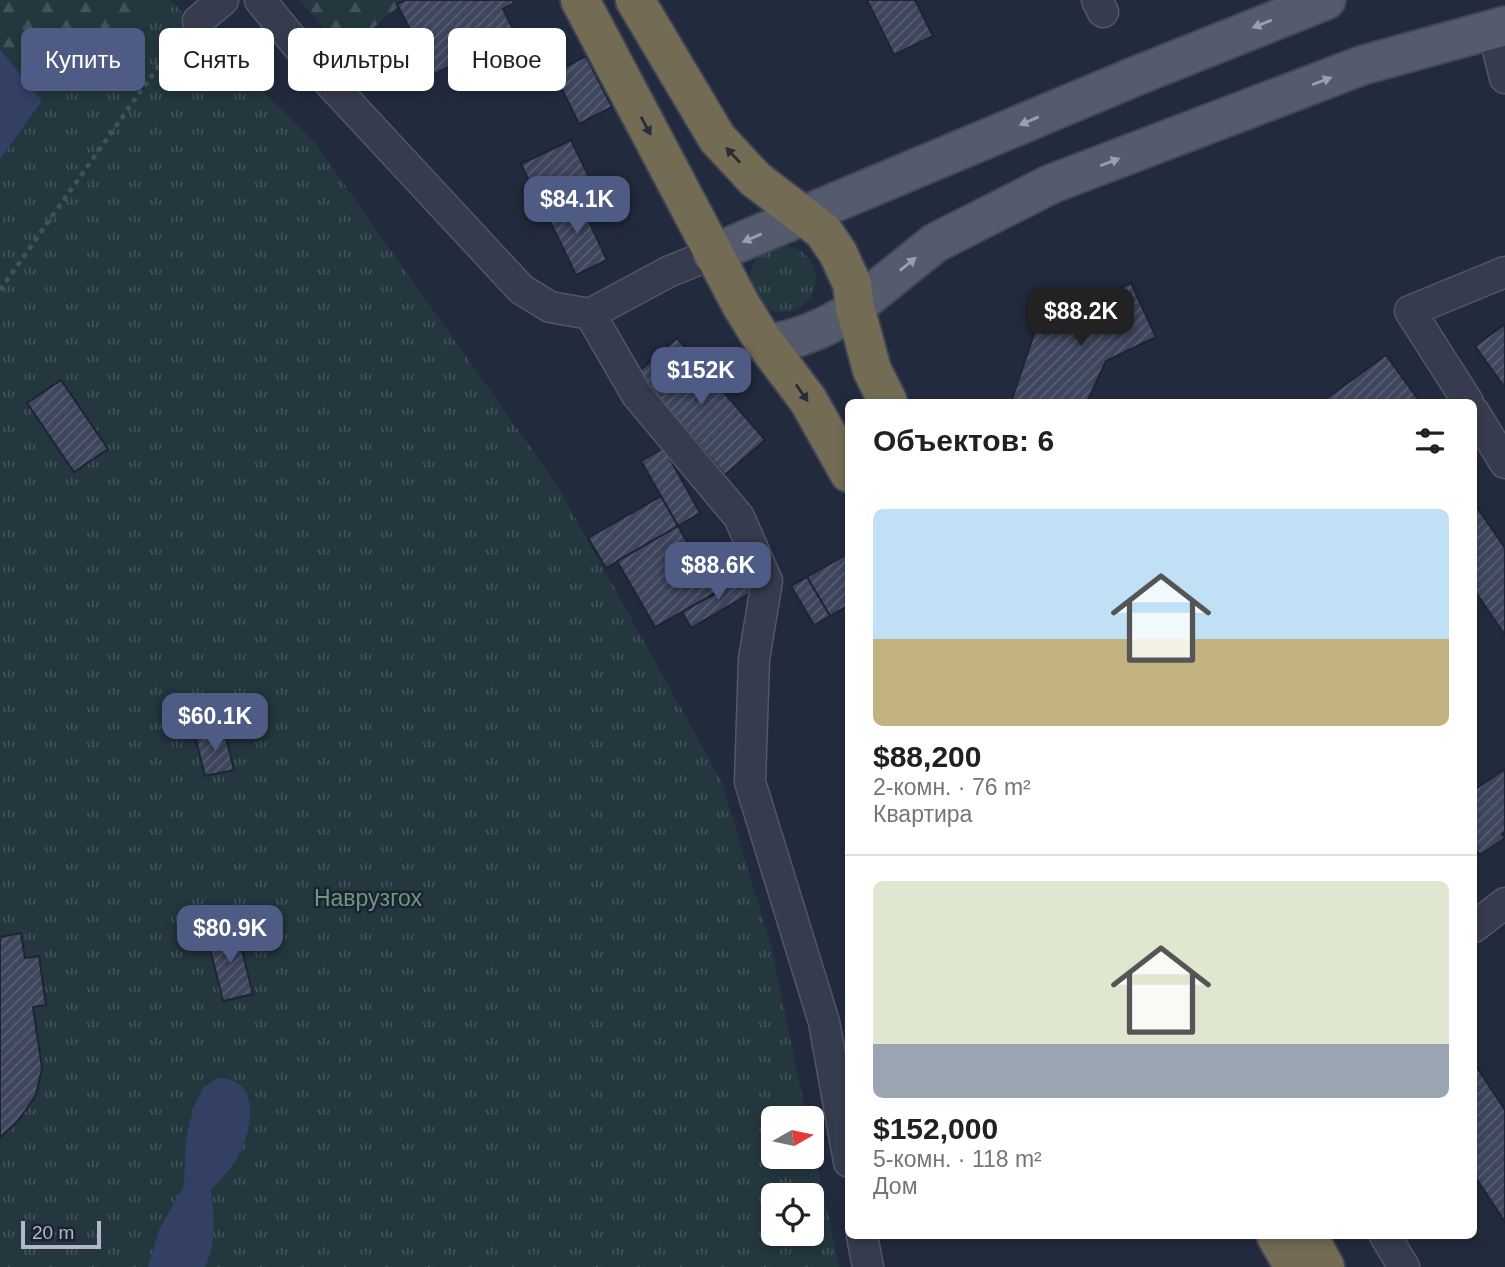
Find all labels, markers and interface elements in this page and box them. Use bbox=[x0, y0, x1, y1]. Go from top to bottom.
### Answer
one-way arrow bbox=[1251, 19, 1272, 30]
chip: Купить bbox=[21, 28, 145, 91]
chip: Снять bbox=[159, 28, 274, 91]
chip: Фильтры bbox=[288, 28, 434, 91]
chip: Новое bbox=[448, 28, 566, 91]
one-way arrow bbox=[1312, 75, 1333, 86]
one-way arrow bbox=[1019, 115, 1039, 127]
one-way arrow bbox=[640, 116, 651, 136]
one-way arrow bbox=[725, 147, 741, 164]
one-way arrow bbox=[1099, 156, 1120, 167]
pin: $84.1K bbox=[520, 176, 634, 236]
text: $84.1K bbox=[540, 186, 614, 212]
one-way arrow bbox=[741, 232, 762, 243]
one-way arrow bbox=[899, 258, 917, 272]
pin: $88.2K bbox=[1024, 288, 1138, 348]
text: $88.2K bbox=[1044, 298, 1118, 324]
pin: $152K bbox=[652, 348, 750, 407]
text: $152K bbox=[667, 357, 735, 383]
one-way arrow bbox=[795, 384, 809, 402]
icon: filters bbox=[1411, 422, 1449, 460]
text: Объектов: 6 bbox=[873, 424, 1054, 457]
pin: $88.6K bbox=[661, 542, 775, 602]
text: $88.6K bbox=[681, 552, 755, 578]
icon: home bbox=[1098, 555, 1224, 681]
pin: $60.1K bbox=[158, 694, 272, 753]
text: $60.1K bbox=[178, 703, 252, 729]
text: $88,200 bbox=[873, 740, 981, 773]
text: 2-комн. · 76 m² bbox=[873, 774, 1031, 800]
text: Квартира bbox=[873, 801, 972, 827]
park label: Наврузгох bbox=[314, 885, 423, 911]
pin: $80.9K bbox=[173, 906, 287, 965]
text: $80.9K bbox=[193, 915, 267, 941]
icon: home bbox=[1098, 927, 1224, 1053]
north arrow bbox=[761, 1106, 824, 1169]
map controls bbox=[761, 1106, 824, 1246]
text: $152,000 bbox=[873, 1112, 998, 1145]
text: 5-комн. · 118 m² bbox=[873, 1146, 1042, 1172]
text: Дом bbox=[873, 1173, 917, 1199]
button: locate bbox=[761, 1183, 824, 1246]
scale bar bbox=[21, 1218, 102, 1250]
text: 20 m bbox=[32, 1222, 74, 1243]

